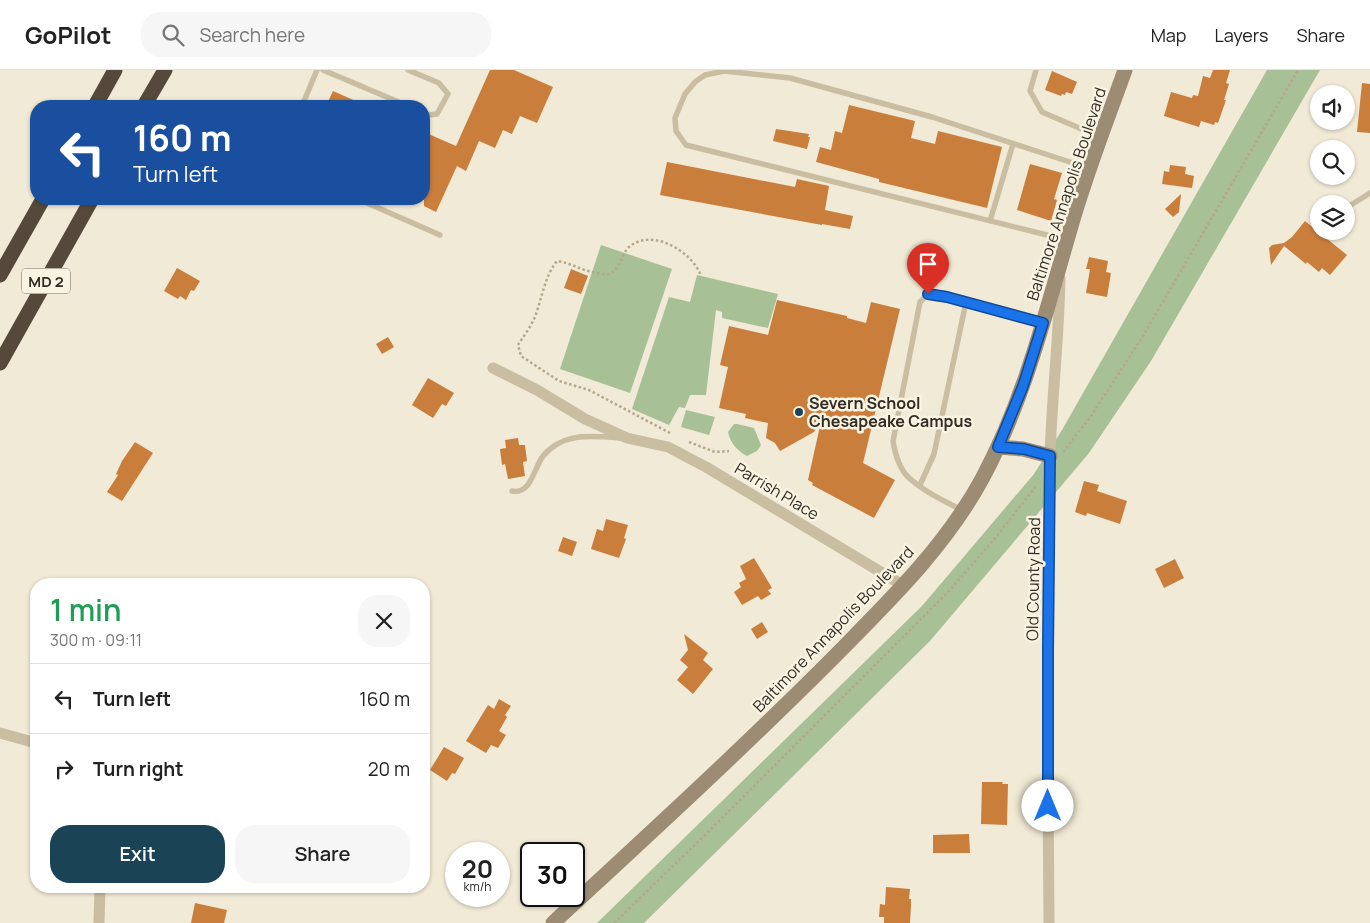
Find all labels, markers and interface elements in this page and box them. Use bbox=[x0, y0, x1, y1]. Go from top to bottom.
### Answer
search box bbox=[141, 12, 491, 57]
text: GoPilot bbox=[25, 18, 111, 51]
icon: search bbox=[159, 21, 187, 49]
text: Search here bbox=[199, 22, 305, 48]
text: Map bbox=[1151, 23, 1186, 47]
text: Layers bbox=[1214, 23, 1268, 47]
text: Share bbox=[1296, 23, 1345, 47]
street label: Baltimore Annapolis Boulevard bbox=[1021, 85, 1111, 303]
map controls bbox=[1310, 85, 1355, 240]
button: sound bbox=[1310, 85, 1355, 130]
text: 160 m bbox=[133, 114, 232, 162]
icon: left bbox=[50, 120, 115, 185]
button: search bbox=[1310, 140, 1355, 185]
text: Turn left bbox=[133, 159, 218, 189]
button: layers bbox=[1310, 195, 1355, 240]
pin bbox=[907, 243, 949, 294]
icon: arrive bbox=[914, 250, 942, 278]
road number: MD 2 bbox=[22, 268, 70, 294]
place label: Severn School Chesapeake Campus bbox=[809, 392, 972, 432]
marker: Severn School Chesapeake Campus bbox=[793, 406, 805, 418]
street label: Parrish Place bbox=[731, 457, 823, 525]
street label: Old County Road bbox=[1021, 517, 1045, 641]
street label: Baltimore Annapolis Boulevard bbox=[748, 541, 918, 717]
text: 1 min bbox=[50, 589, 122, 630]
button: close bbox=[358, 595, 410, 647]
text: 300 m · 09:11 bbox=[50, 629, 142, 651]
icon: left bbox=[50, 685, 78, 713]
text: Turn left bbox=[93, 686, 171, 712]
text: 160 m bbox=[359, 686, 410, 712]
icon: right bbox=[50, 755, 78, 783]
text: Turn right bbox=[93, 756, 183, 782]
text: 20 m bbox=[368, 756, 410, 782]
position arrow bbox=[1021, 779, 1073, 831]
button: Exit bbox=[50, 825, 225, 883]
button: Share bbox=[235, 825, 410, 883]
speed limit sign: 30 bbox=[520, 842, 585, 907]
text: 20 bbox=[462, 851, 493, 886]
text: km/h bbox=[464, 878, 491, 895]

